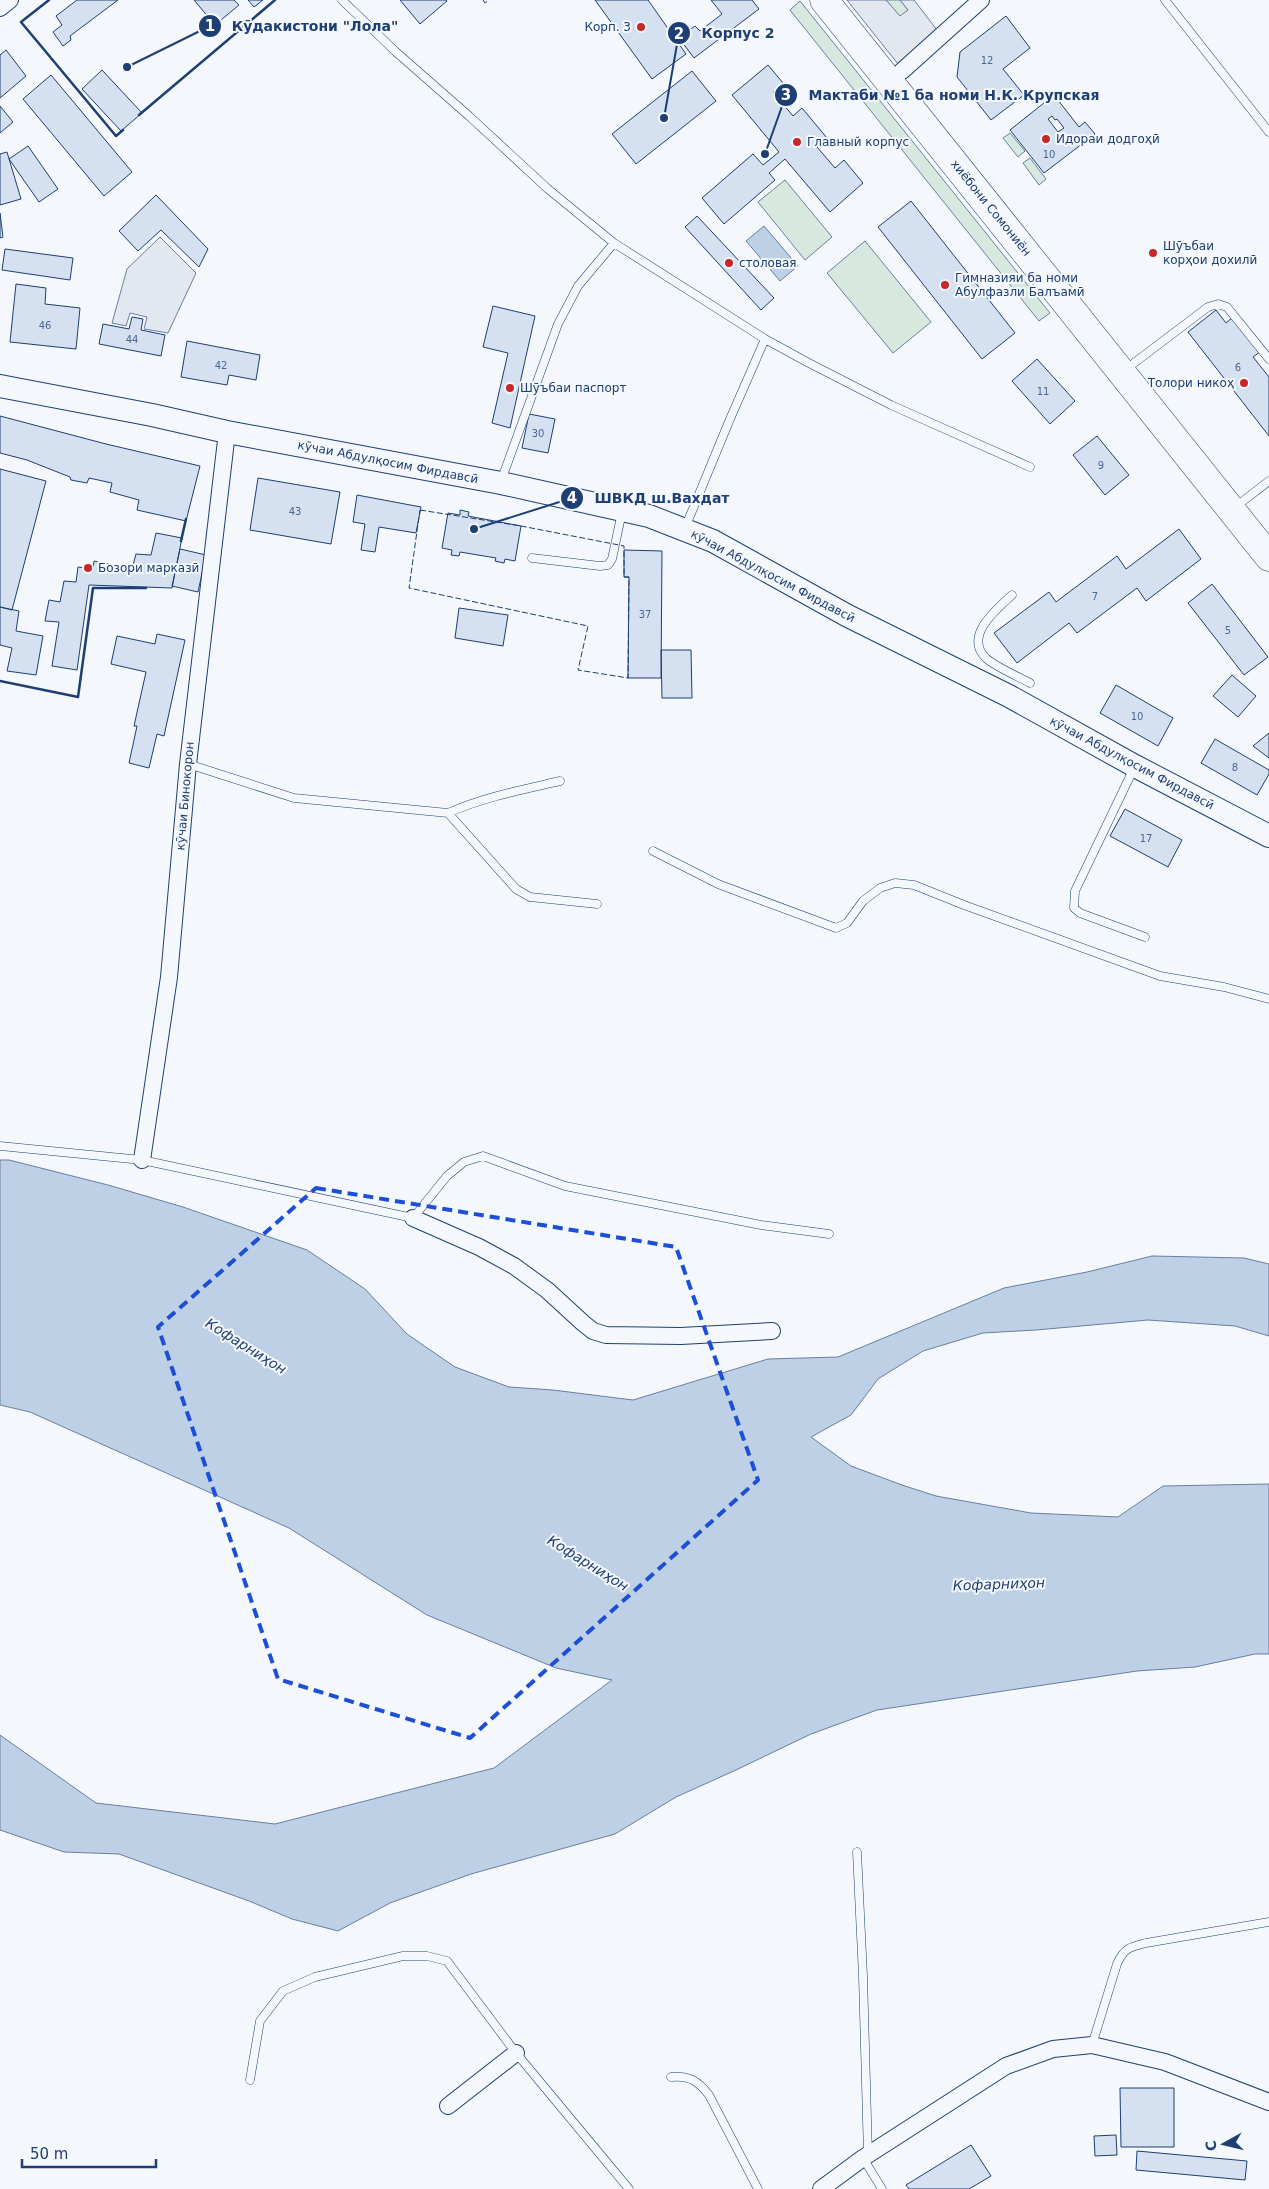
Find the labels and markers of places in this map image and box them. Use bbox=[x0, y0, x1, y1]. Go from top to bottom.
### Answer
callout: Кӯдакистони "Лола" bbox=[197, 11, 409, 40]
callout: Корпус 2 bbox=[667, 19, 784, 48]
place label: Корп. 3 bbox=[584, 20, 631, 34]
marker: Корп. 3 bbox=[635, 21, 647, 33]
callout: Мактаби №1 ба номи Н.К. Крупская bbox=[773, 80, 1109, 109]
place label: Идораи додгоҳӣ bbox=[1056, 132, 1160, 146]
marker: Идораи додгоҳӣ bbox=[1040, 133, 1052, 145]
place label: Главный корпус bbox=[807, 135, 909, 149]
marker: Главный корпус bbox=[791, 136, 803, 148]
place label: Шӯъбаи корҳои дохилӣ bbox=[1163, 239, 1257, 267]
marker: Шӯъбаи корҳои дохилӣ bbox=[1147, 247, 1159, 259]
place label: столовая bbox=[739, 256, 797, 270]
marker: столовая bbox=[723, 257, 735, 269]
place label: Гимназияи ба номи Абулфазли Балъамӣ bbox=[955, 271, 1085, 299]
marker: Гимназияи ба номи Абулфазли Балъамӣ bbox=[939, 279, 951, 291]
place label: Толори никоҳ bbox=[1147, 376, 1234, 390]
marker: Толори никоҳ bbox=[1238, 377, 1250, 389]
place label: Шӯъбаи паспорт bbox=[520, 381, 626, 395]
marker: Шӯъбаи паспорт bbox=[504, 382, 516, 394]
callout: ШВКД ш.Вахдат bbox=[559, 484, 739, 513]
place label: Бозори марказӣ bbox=[98, 561, 199, 575]
marker: Бозори марказӣ bbox=[82, 562, 94, 574]

